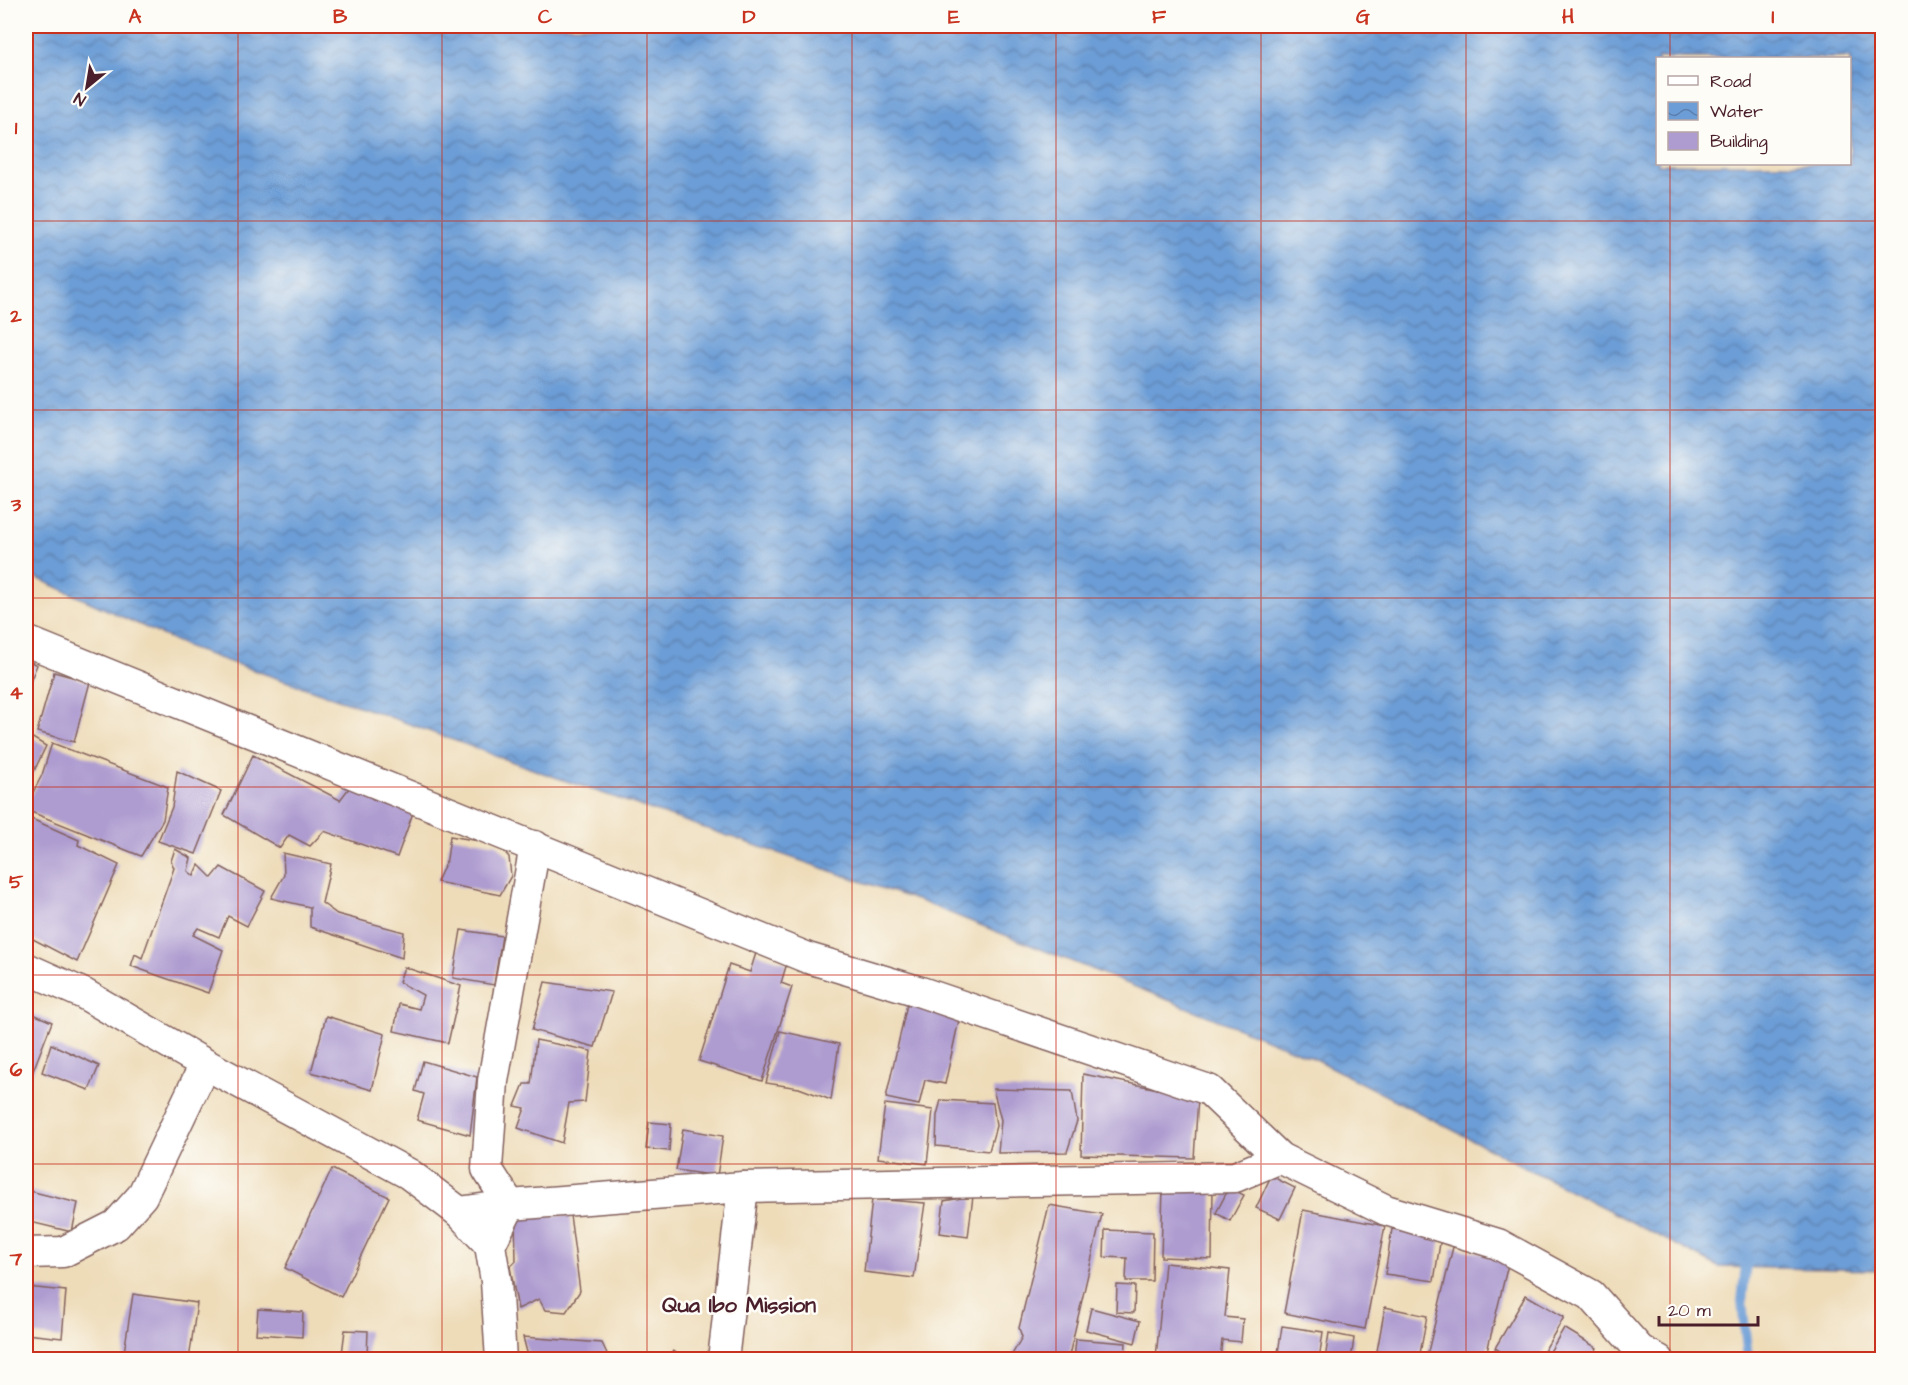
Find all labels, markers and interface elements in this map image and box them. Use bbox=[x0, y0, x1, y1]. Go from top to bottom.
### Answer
text: A bbox=[129, 3, 142, 31]
text: B bbox=[333, 3, 348, 31]
text: C bbox=[538, 3, 553, 31]
text: D bbox=[743, 3, 756, 31]
text: E bbox=[948, 3, 960, 31]
text: F bbox=[1152, 3, 1167, 31]
text: G bbox=[1356, 3, 1370, 31]
text: H bbox=[1562, 3, 1574, 31]
text: I bbox=[1771, 3, 1775, 31]
north arrow bbox=[57, 57, 117, 117]
legend bbox=[1656, 57, 1851, 165]
text: Road bbox=[1710, 69, 1751, 94]
text: N bbox=[70, 87, 90, 111]
text: Water bbox=[1710, 99, 1763, 124]
text: 1 bbox=[15, 114, 18, 142]
text: Building bbox=[1710, 129, 1768, 155]
text: 2 bbox=[9, 302, 22, 330]
text: 3 bbox=[10, 491, 22, 519]
text: 4 bbox=[9, 679, 23, 707]
text: 5 bbox=[9, 868, 24, 896]
text: 6 bbox=[10, 1056, 23, 1084]
text: 7 bbox=[9, 1245, 23, 1273]
scale bar bbox=[1659, 1289, 1758, 1327]
district label: Qua Ibo Mission bbox=[662, 1290, 816, 1321]
text: 20 m bbox=[1668, 1298, 1711, 1323]

